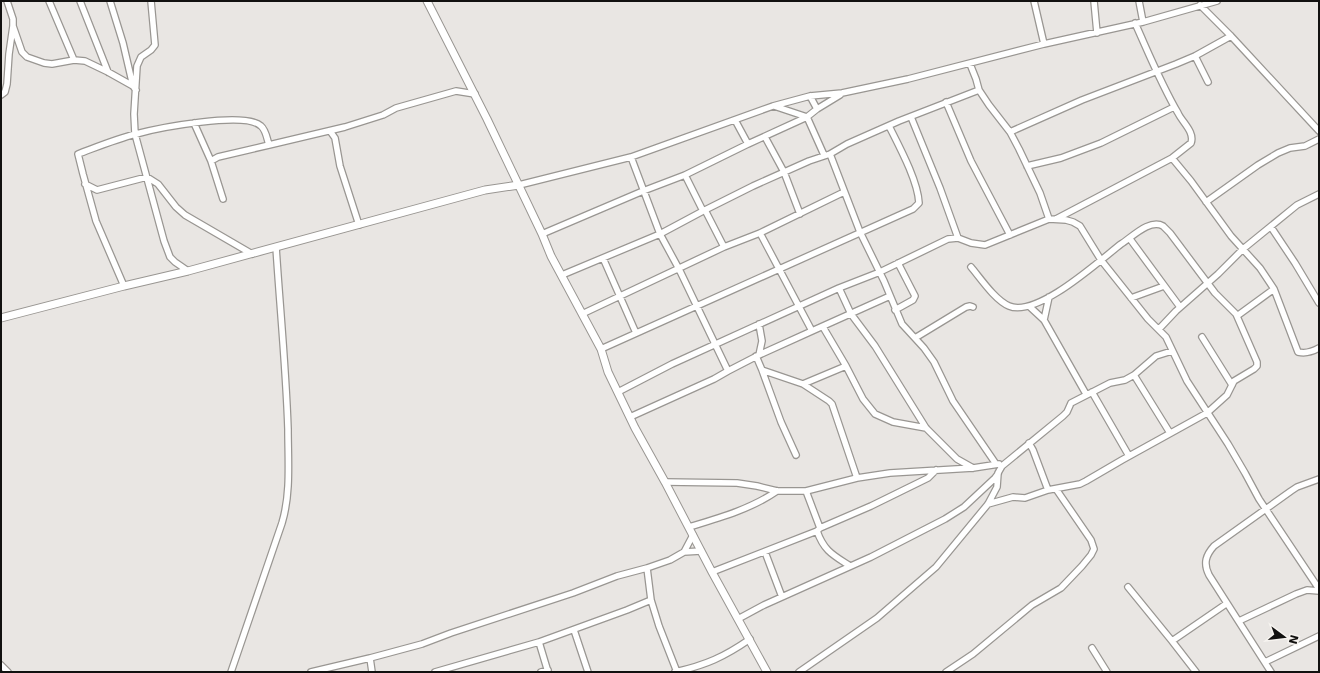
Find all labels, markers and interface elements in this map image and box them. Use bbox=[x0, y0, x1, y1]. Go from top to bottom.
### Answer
north arrow bbox=[1264, 617, 1304, 657]
text: N bbox=[1286, 633, 1301, 646]

